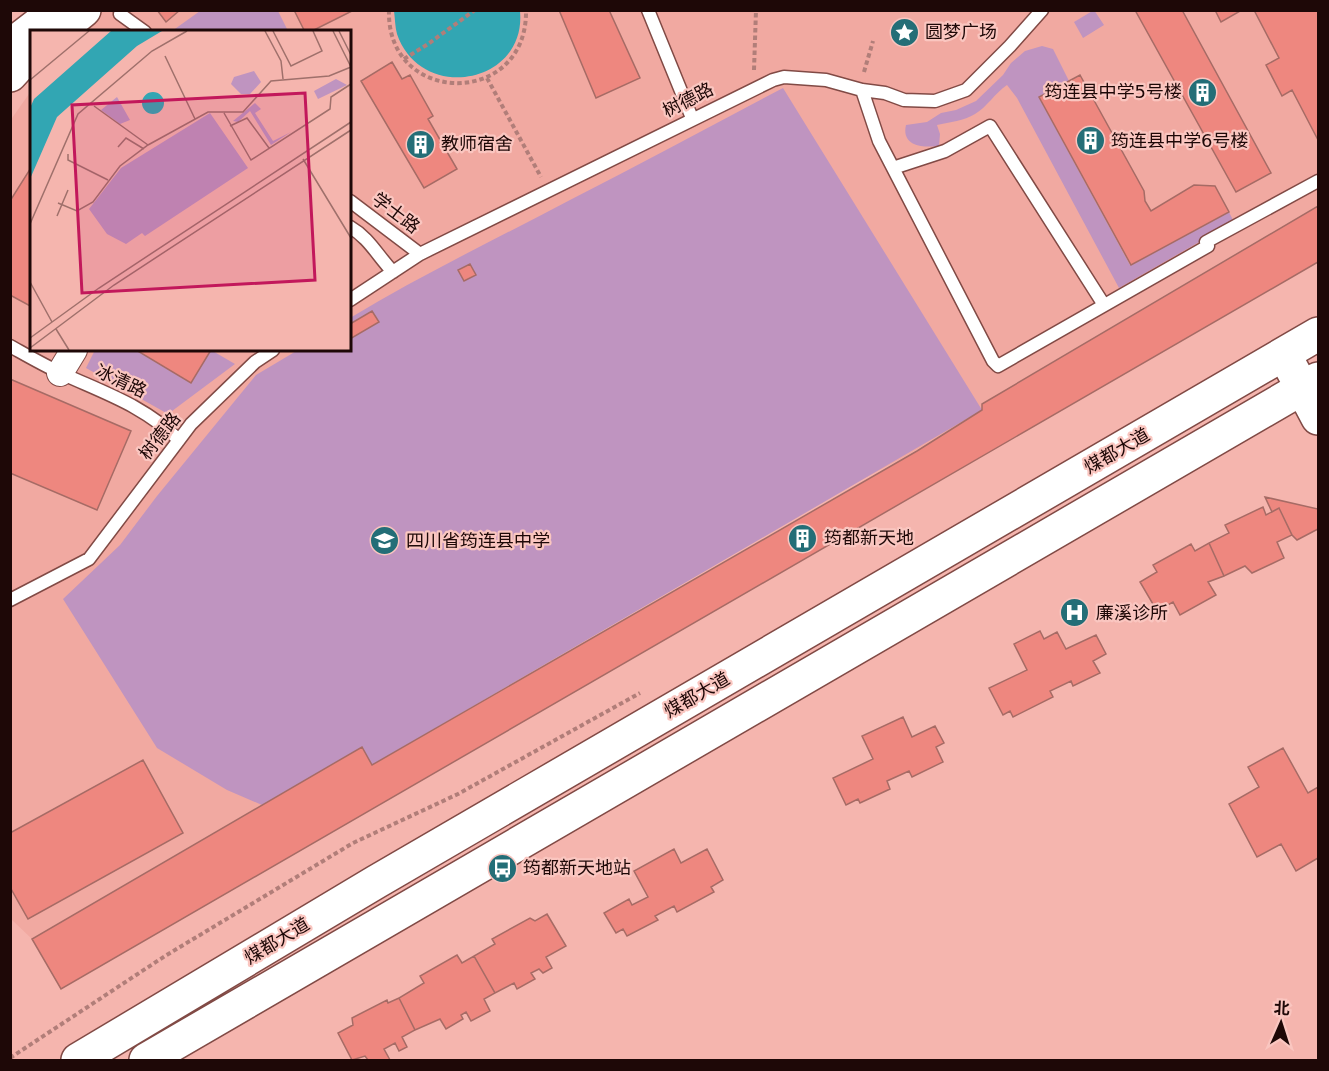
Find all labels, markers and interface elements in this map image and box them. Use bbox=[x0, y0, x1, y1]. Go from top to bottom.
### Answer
place icon: 圆梦广场 bbox=[888, 16, 920, 48]
place label: 圆梦广场 bbox=[925, 21, 997, 42]
inset map bbox=[30, 30, 351, 351]
building icon: 筠连县中学5号楼 bbox=[1187, 76, 1219, 108]
street label: 树德路 bbox=[659, 78, 717, 121]
place label: 筠连县中学5号楼 bbox=[1045, 81, 1182, 102]
building icon: 筠连县中学6号楼 bbox=[1074, 125, 1106, 157]
building icon: 教师宿舍 bbox=[404, 128, 436, 160]
place label: 筠连县中学6号楼 bbox=[1111, 130, 1248, 151]
place label: 教师宿舍 bbox=[441, 133, 513, 154]
street label: 学士路 bbox=[368, 188, 424, 237]
street label: 冰清路 bbox=[92, 360, 150, 401]
street label: 树德路 bbox=[135, 408, 185, 463]
street label: 煤都大道 bbox=[1080, 423, 1153, 478]
building icon: 筠都新天地 bbox=[787, 522, 819, 554]
school or university icon: 四川省筠连县中学 bbox=[369, 525, 401, 557]
place label: 筠都新天地 bbox=[824, 527, 914, 548]
place label: 四川省筠连县中学 bbox=[406, 530, 550, 551]
hospital icon: 廉溪诊所 bbox=[1059, 597, 1091, 629]
place label: 廉溪诊所 bbox=[1096, 602, 1168, 623]
street label: 煤都大道 bbox=[660, 667, 733, 722]
bus stop icon: 筠都新天地站 bbox=[486, 852, 518, 884]
place label: 筠都新天地站 bbox=[523, 857, 631, 878]
street label: 煤都大道 bbox=[240, 913, 313, 968]
north arrow bbox=[1251, 993, 1311, 1053]
text: 北 bbox=[1273, 999, 1290, 1018]

